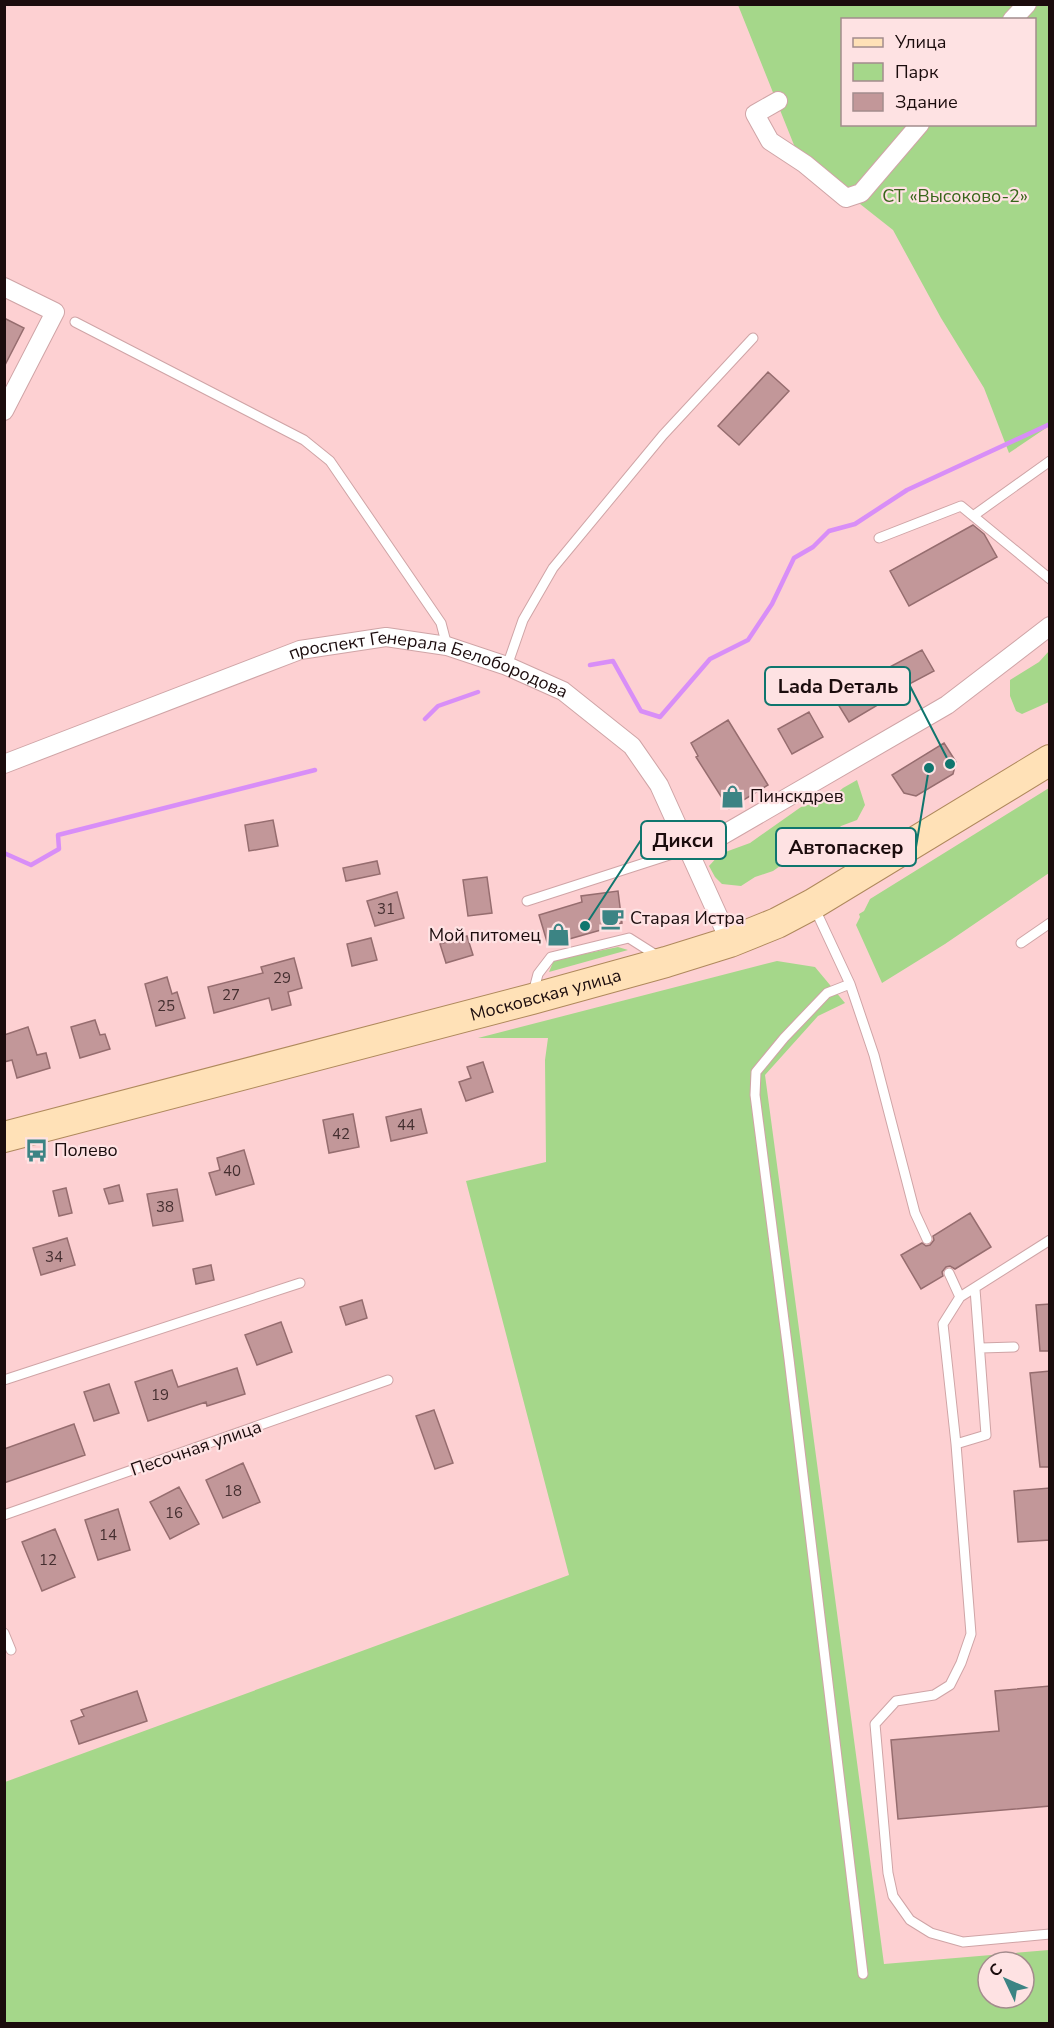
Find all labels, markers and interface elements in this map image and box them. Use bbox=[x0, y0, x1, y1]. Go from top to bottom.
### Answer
legend bbox=[841, 18, 1036, 126]
text: Улица bbox=[894, 30, 946, 54]
text: Парк bbox=[895, 60, 939, 84]
text: Здание bbox=[895, 90, 958, 114]
park label: СТ «Высоково-2» bbox=[882, 184, 1028, 208]
street label: проспект Генерала Белобородова bbox=[285, 625, 572, 704]
callout: Lada Dеталь bbox=[765, 667, 910, 705]
text: Lada Dеталь bbox=[778, 673, 898, 700]
shop icon: Пинскдрев bbox=[719, 783, 745, 809]
place label: Пинскдрев bbox=[750, 784, 844, 808]
callout: Дикси bbox=[641, 821, 726, 859]
text: Дикси bbox=[652, 827, 714, 854]
callout: Автопаскер bbox=[776, 828, 916, 866]
text: Автопаскер bbox=[788, 834, 904, 861]
house number: 31 bbox=[377, 899, 395, 919]
cafe icon: Старая Истра bbox=[599, 905, 625, 931]
place label: Старая Истра bbox=[630, 906, 745, 930]
shop icon: Мой питомец bbox=[546, 922, 572, 948]
place label: Мой питомец bbox=[429, 923, 541, 947]
street label: Московская улица bbox=[467, 963, 624, 1027]
house number: 29 bbox=[273, 968, 291, 988]
house number: 27 bbox=[222, 985, 240, 1005]
house number: 25 bbox=[157, 996, 175, 1016]
house number: 44 bbox=[397, 1115, 415, 1135]
house number: 42 bbox=[332, 1124, 350, 1144]
bus stop icon: Полево bbox=[23, 1137, 49, 1163]
place label: Полево bbox=[54, 1138, 118, 1162]
house number: 40 bbox=[223, 1161, 241, 1181]
house number: 38 bbox=[156, 1197, 174, 1217]
house number: 34 bbox=[45, 1247, 63, 1267]
house number: 19 bbox=[151, 1385, 169, 1405]
street label: Песочная улица bbox=[127, 1414, 265, 1482]
house number: 18 bbox=[224, 1481, 242, 1501]
house number: 16 bbox=[165, 1503, 183, 1523]
house number: 14 bbox=[99, 1525, 117, 1545]
house number: 12 bbox=[39, 1550, 57, 1570]
north arrow bbox=[976, 1950, 1036, 2010]
text: С bbox=[984, 1959, 1008, 1982]

